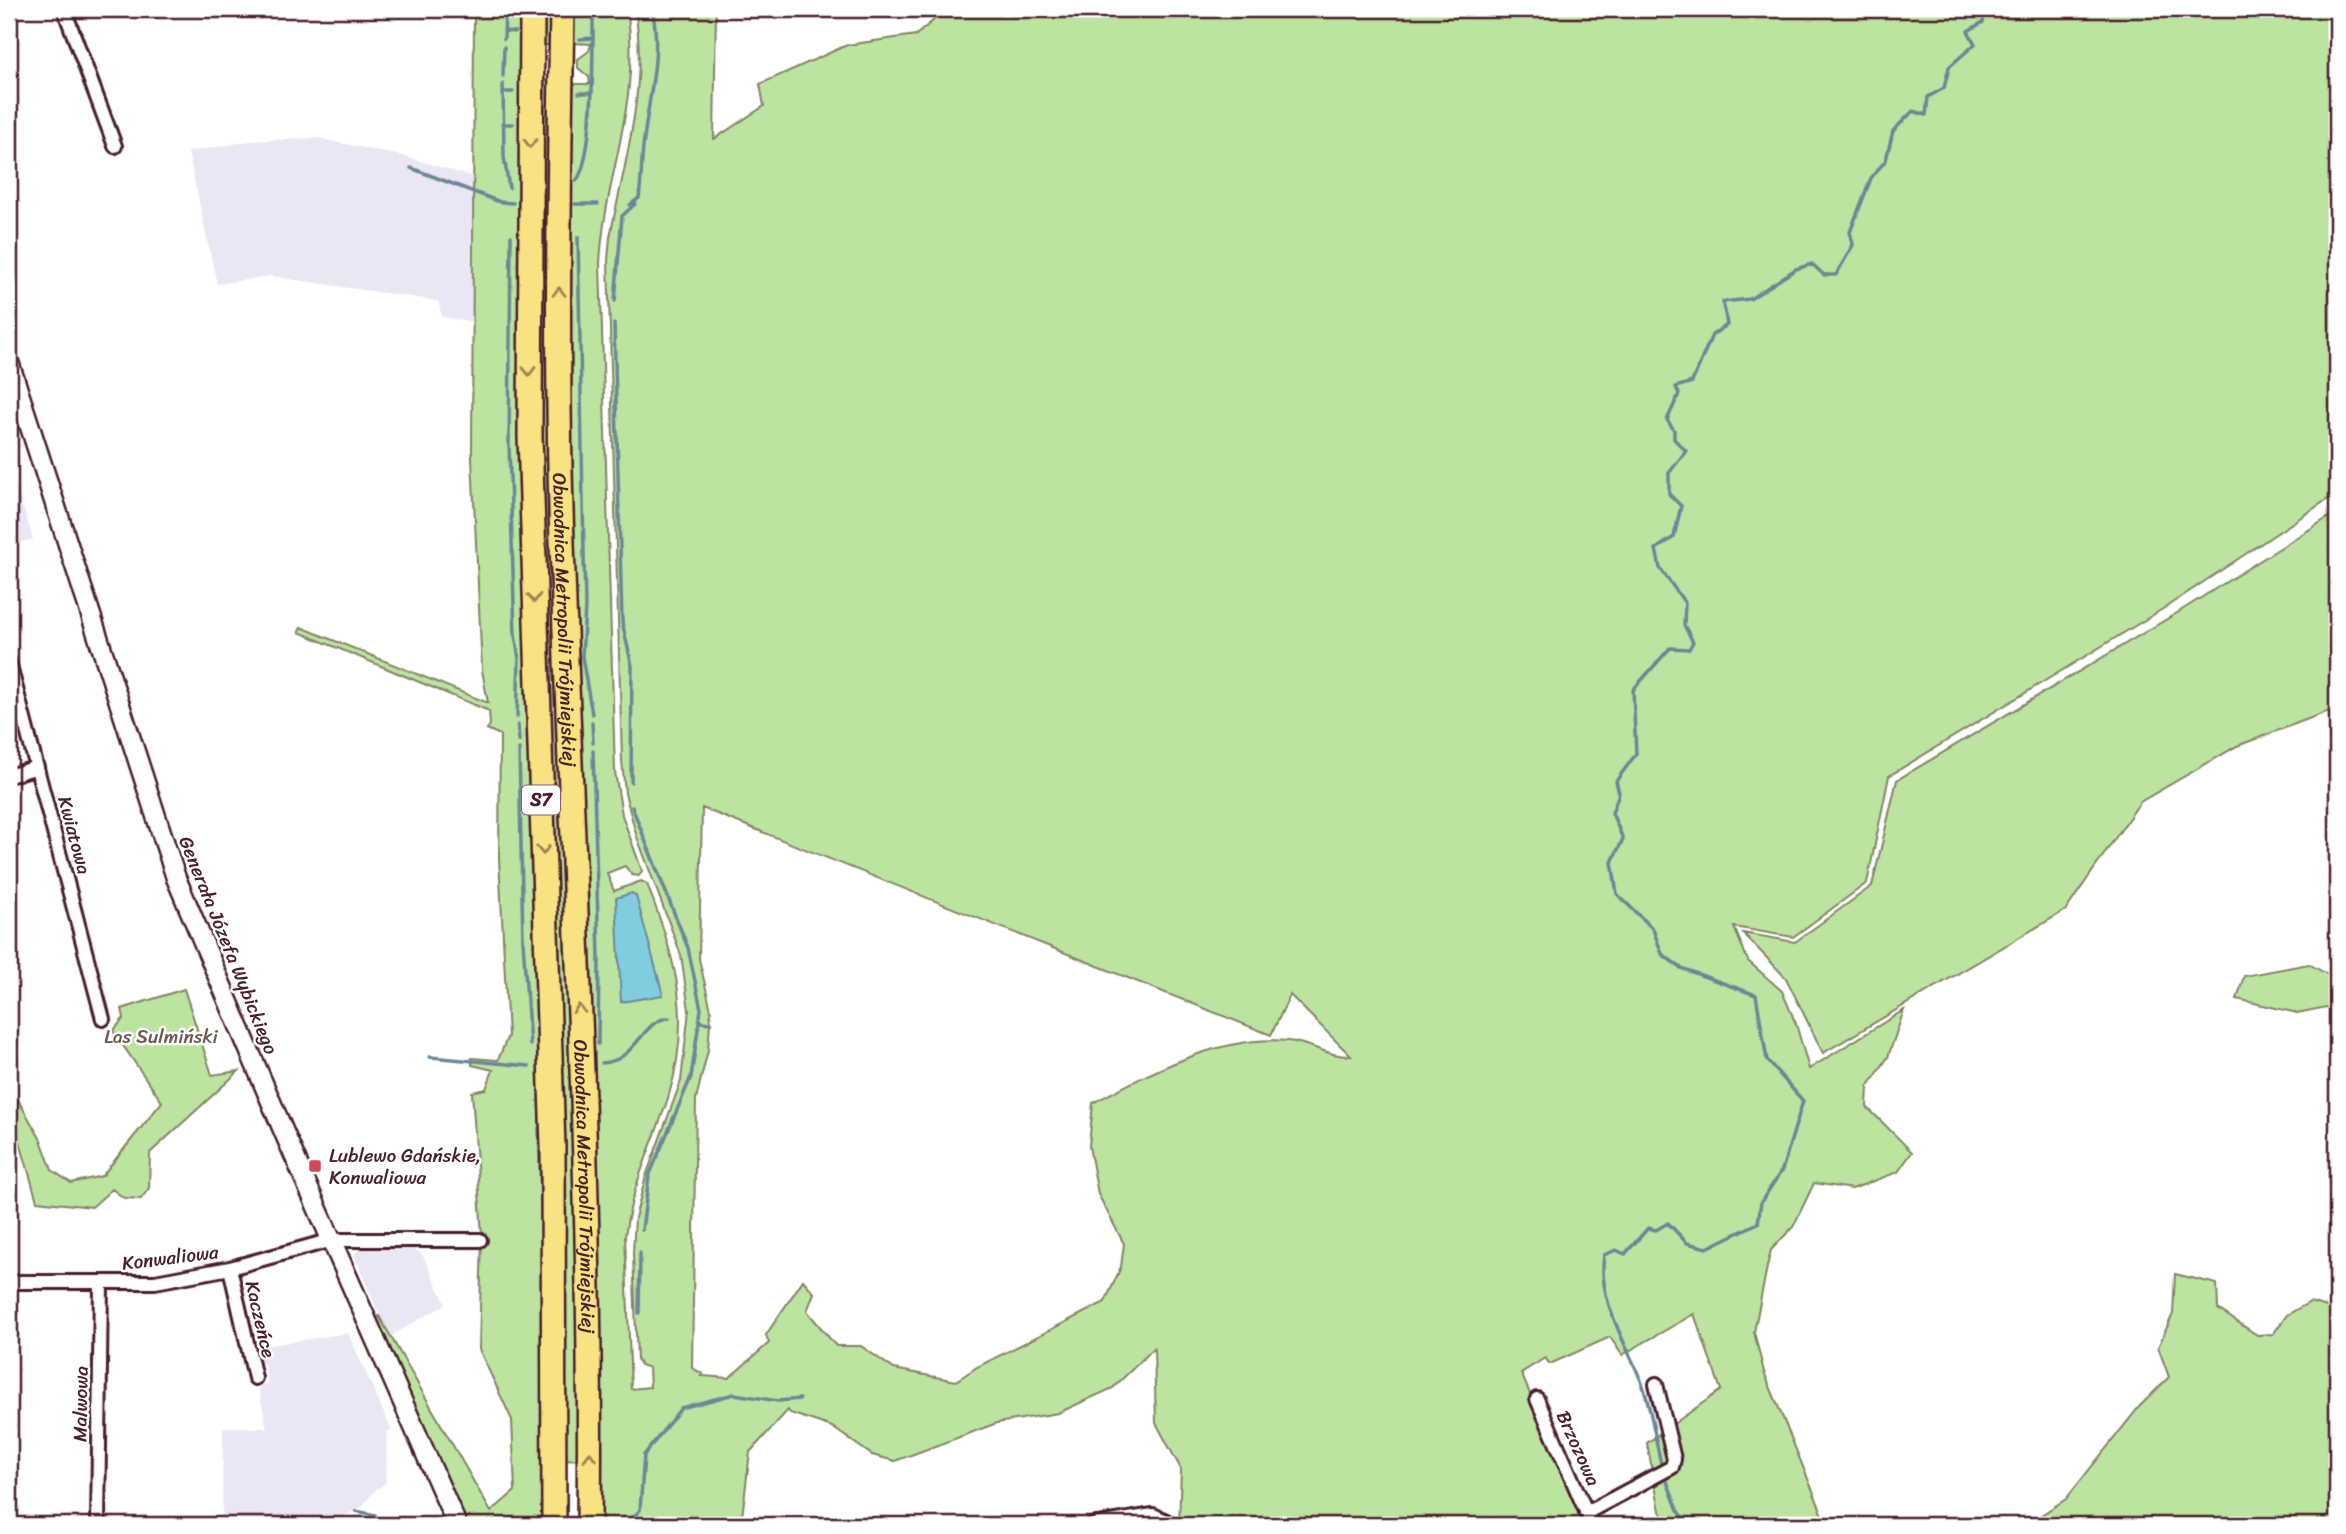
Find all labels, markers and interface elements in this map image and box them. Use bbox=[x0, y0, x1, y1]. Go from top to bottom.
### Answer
one-way arrow bbox=[522, 138, 537, 149]
one-way arrow bbox=[551, 286, 567, 297]
one-way arrow bbox=[521, 366, 537, 376]
street label: Obwodnica Metropolii Trójmiejskiej bbox=[543, 473, 586, 768]
one-way arrow bbox=[526, 593, 541, 604]
road number: S7 bbox=[522, 786, 560, 814]
street label: Kwiatowa bbox=[48, 792, 101, 878]
street label: Generała Józefa Wybickiego bbox=[170, 831, 288, 1060]
one-way arrow bbox=[536, 845, 551, 856]
one-way arrow bbox=[572, 1003, 587, 1014]
park label: Las Sulmiński bbox=[104, 1020, 219, 1053]
street label: Obwodnica Metropolii Trójmiejskiej bbox=[564, 1039, 605, 1335]
place label: Lublewo Gdańskie, Konwaliowa bbox=[329, 1139, 481, 1194]
marker: Lublewo Gdańskie, Konwaliowa bbox=[307, 1158, 323, 1174]
street label: Konwaliowa bbox=[120, 1235, 221, 1280]
street label: Kaczeńce bbox=[236, 1277, 285, 1361]
street label: Malwowa bbox=[63, 1365, 98, 1442]
street label: Brzozowa bbox=[1547, 1405, 1610, 1492]
one-way arrow bbox=[582, 1451, 598, 1462]

